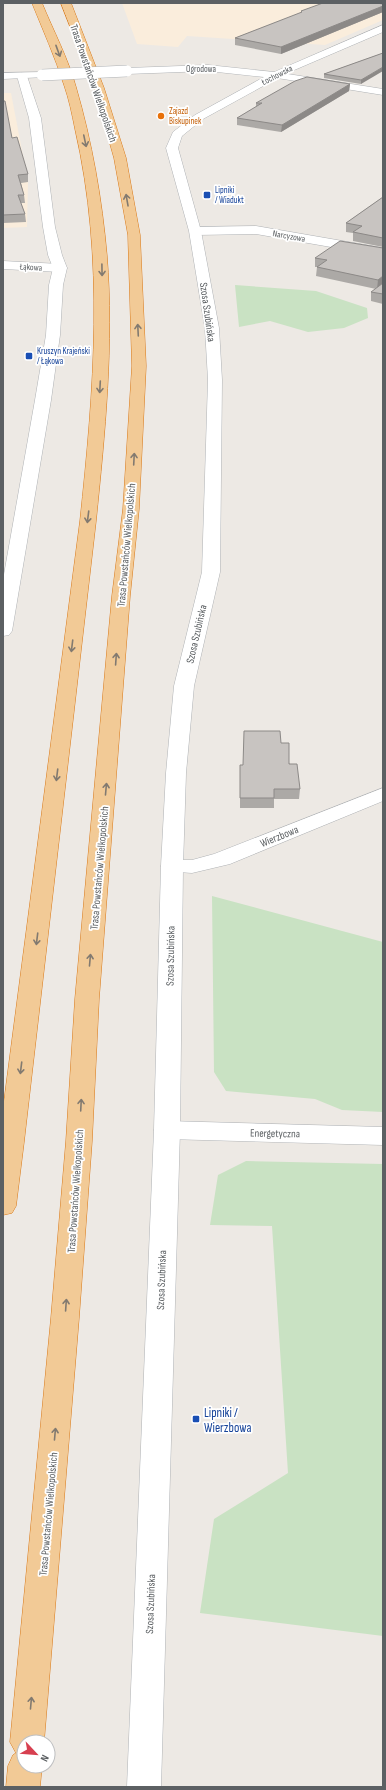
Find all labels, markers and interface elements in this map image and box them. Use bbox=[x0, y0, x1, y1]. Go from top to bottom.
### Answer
street label: Trasa Powstańców Wielkopolskich bbox=[67, 23, 120, 144]
one-way arrow bbox=[55, 45, 63, 57]
street label: Łochowska bbox=[259, 63, 295, 88]
street label: Ogrodowa bbox=[186, 64, 216, 75]
place label: Zajazd Biskupinek bbox=[169, 106, 202, 127]
marker: Zajazd Biskupinek bbox=[156, 111, 166, 121]
one-way arrow bbox=[81, 134, 89, 147]
place label: Lipniki / Wiadukt bbox=[215, 185, 244, 206]
marker: Lipniki / Wiadukt bbox=[202, 190, 212, 200]
one-way arrow bbox=[123, 194, 131, 207]
street label: Narcyzowa bbox=[272, 228, 306, 245]
street label: Łąkowa bbox=[19, 261, 42, 274]
one-way arrow bbox=[98, 263, 106, 276]
street label: Szosa Szubińska bbox=[197, 282, 218, 343]
one-way arrow bbox=[134, 324, 141, 337]
place label: Kruszyn Krajeński / Łąkowa bbox=[37, 346, 90, 367]
marker: Kruszyn Krajeński / Łąkowa bbox=[24, 351, 34, 361]
one-way arrow bbox=[97, 380, 104, 393]
one-way arrow bbox=[130, 453, 137, 466]
street label: Trasa Powstańców Wielkopolskich bbox=[115, 483, 138, 607]
one-way arrow bbox=[84, 510, 92, 523]
street label: Szosa Szubińska bbox=[183, 603, 210, 665]
one-way arrow bbox=[68, 639, 76, 652]
one-way arrow bbox=[113, 653, 120, 666]
one-way arrow bbox=[53, 768, 61, 781]
one-way arrow bbox=[102, 783, 110, 796]
street label: Trasa Powstańców Wielkopolskich bbox=[88, 806, 111, 930]
street label: Wierzbowa bbox=[258, 823, 300, 850]
street label: Szosa Szubińska bbox=[163, 926, 178, 986]
one-way arrow bbox=[33, 933, 41, 946]
one-way arrow bbox=[87, 954, 94, 967]
one-way arrow bbox=[17, 1061, 25, 1074]
one-way arrow bbox=[77, 1099, 84, 1112]
street label: Energetyczna bbox=[250, 1127, 300, 1140]
street label: Trasa Powstańców Wielkopolskich bbox=[65, 1129, 86, 1253]
street label: Szosa Szubińska bbox=[154, 1250, 169, 1310]
one-way arrow bbox=[63, 1299, 70, 1312]
place label: Lipniki / Wierzbowa bbox=[204, 1405, 251, 1436]
marker: Lipniki / Wierzbowa bbox=[191, 1414, 201, 1424]
one-way arrow bbox=[51, 1428, 58, 1441]
street label: Trasa Powstańców Wielkopolskich bbox=[37, 1452, 60, 1576]
street label: Szosa Szubińska bbox=[143, 1574, 158, 1634]
one-way arrow bbox=[27, 1697, 34, 1710]
north arrow bbox=[16, 1734, 56, 1774]
text: N bbox=[37, 1753, 52, 1764]

